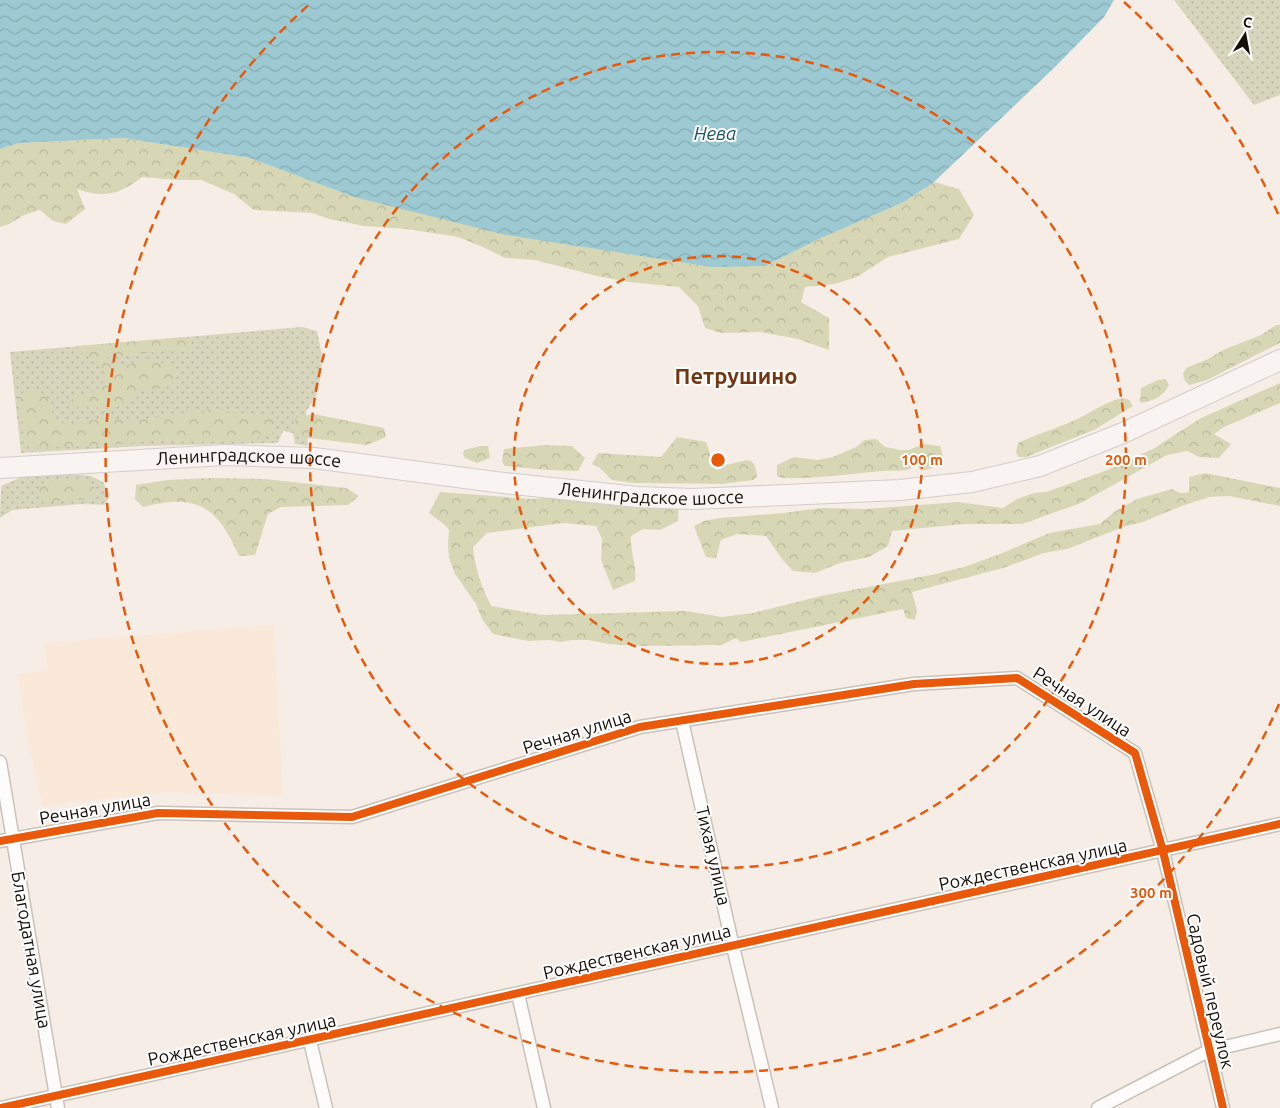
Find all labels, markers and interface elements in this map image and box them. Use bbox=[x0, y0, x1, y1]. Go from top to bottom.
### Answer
north arrow bbox=[1220, 10, 1270, 60]
text: С bbox=[1242, 14, 1253, 31]
water label: Нева bbox=[694, 122, 736, 144]
district label: Петрушино bbox=[675, 363, 797, 388]
street label: Ленинградское шоссе bbox=[155, 444, 343, 471]
centre of rings bbox=[709, 451, 727, 469]
text: 100 m bbox=[901, 451, 943, 468]
text: 200 m bbox=[1105, 451, 1147, 468]
street label: Ленинградское шоссе bbox=[558, 478, 744, 508]
street label: Речная улица bbox=[1030, 662, 1135, 740]
street label: Речная улица bbox=[520, 705, 633, 757]
street label: Речная улица bbox=[38, 788, 152, 828]
street label: Тихая улица bbox=[693, 804, 735, 907]
street label: Рождественская улица bbox=[937, 834, 1129, 894]
street label: Благодатная улица bbox=[8, 870, 56, 1030]
text: 300 m bbox=[1130, 884, 1172, 901]
street label: Садовый переулок bbox=[1183, 911, 1239, 1070]
street label: Рождественская улица bbox=[541, 920, 733, 982]
street label: Рождественская улица bbox=[146, 1009, 338, 1069]

